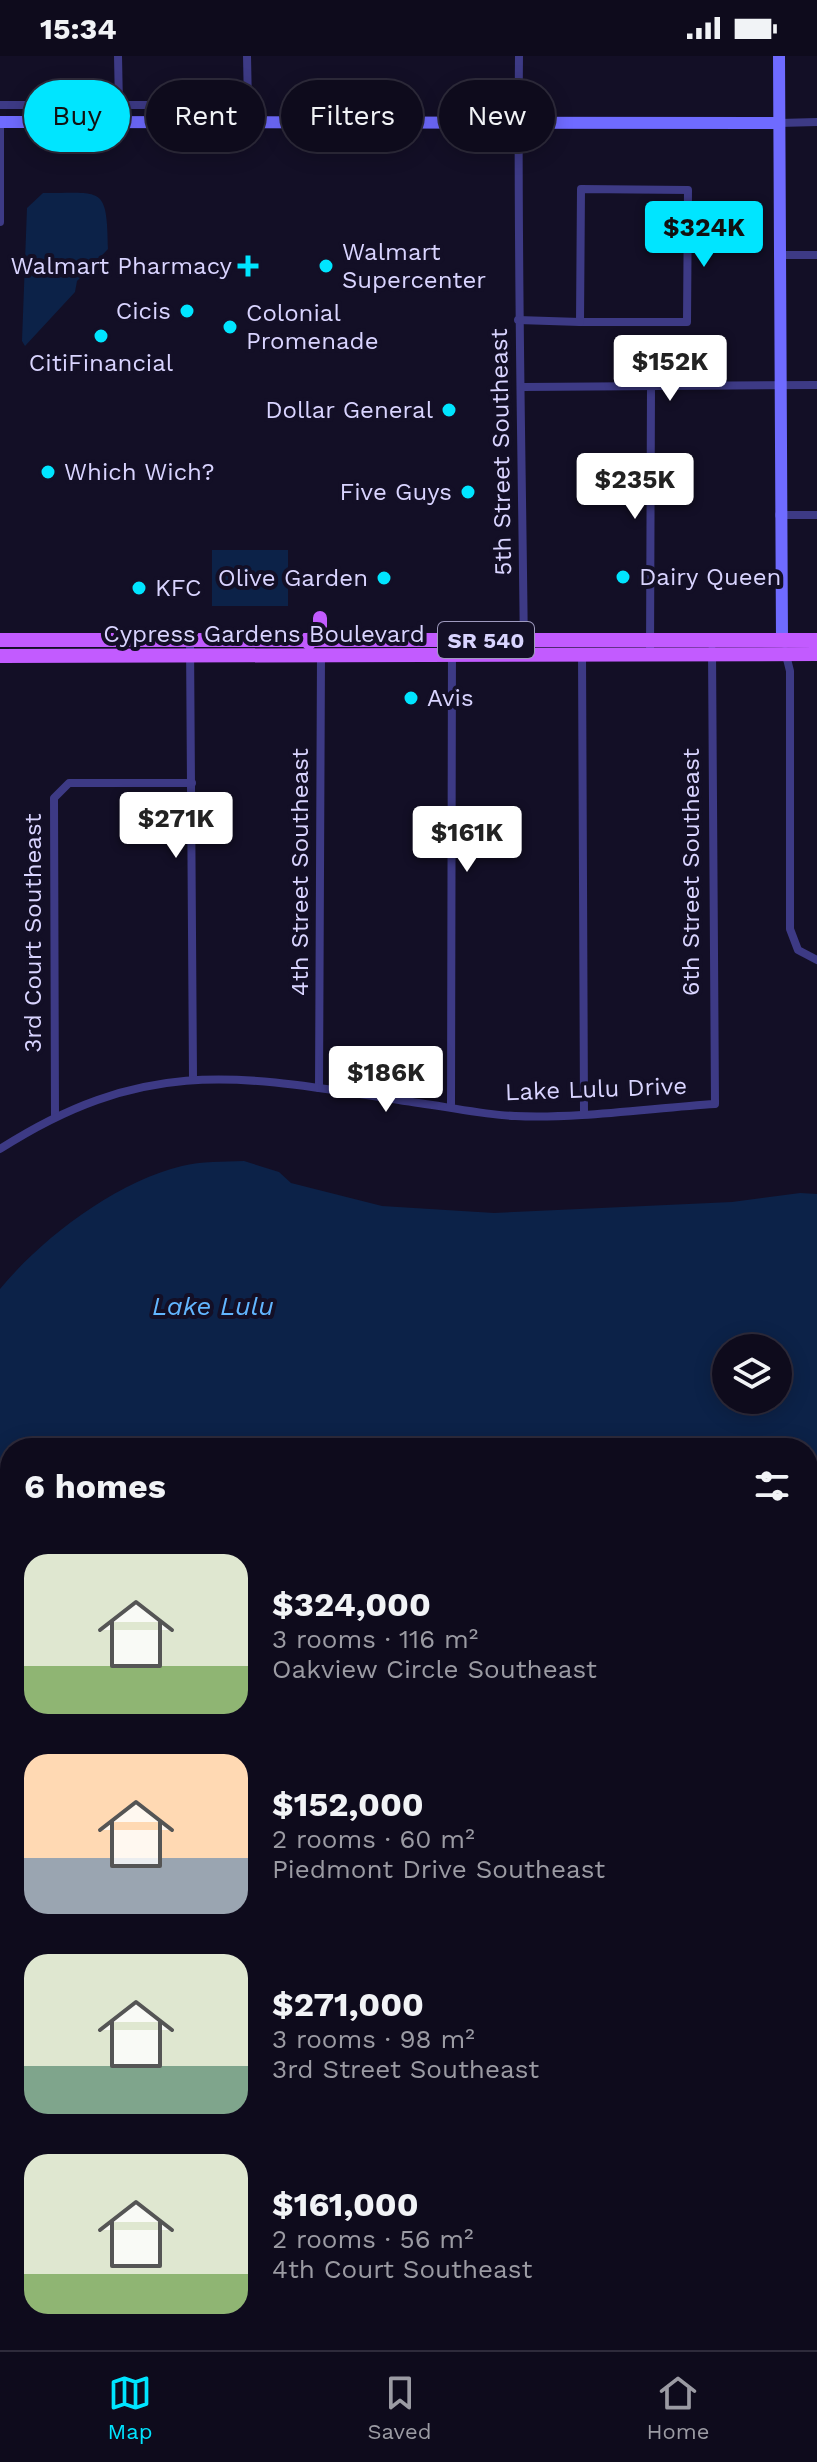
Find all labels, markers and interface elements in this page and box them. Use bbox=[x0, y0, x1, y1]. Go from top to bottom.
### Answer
text: 15:34 bbox=[40, 11, 117, 46]
chip: Buy bbox=[24, 80, 130, 152]
chip: Rent bbox=[146, 80, 265, 152]
chip: Filters bbox=[281, 80, 423, 152]
chip: New bbox=[439, 80, 555, 152]
pin: $324K bbox=[648, 201, 760, 269]
text: $324K bbox=[663, 212, 745, 242]
place label: Walmart Supercenter bbox=[342, 238, 486, 294]
place label: Walmart Pharmacy bbox=[11, 252, 233, 280]
marker: Walmart Pharmacy bbox=[239, 257, 257, 275]
marker: Walmart Supercenter bbox=[317, 257, 335, 275]
place label: Cicis bbox=[116, 297, 171, 325]
place label: Colonial Promenade bbox=[246, 299, 379, 355]
marker: Cicis bbox=[178, 302, 196, 320]
marker: Colonial Promenade bbox=[221, 318, 239, 336]
marker: CitiFinancial bbox=[92, 327, 110, 345]
street label: 5th Street Southeast bbox=[485, 328, 517, 576]
pin: $152K bbox=[614, 335, 726, 403]
text: $152K bbox=[632, 346, 708, 376]
place label: CitiFinancial bbox=[29, 349, 174, 377]
place label: Dollar General bbox=[265, 396, 434, 424]
marker: Dollar General bbox=[440, 401, 458, 419]
pin: $235K bbox=[579, 453, 691, 521]
place label: Which Wich? bbox=[64, 458, 214, 486]
marker: Which Wich? bbox=[39, 463, 57, 481]
text: $235K bbox=[595, 464, 675, 494]
place label: Five Guys bbox=[340, 478, 452, 506]
marker: Five Guys bbox=[459, 483, 477, 501]
place label: Dairy Queen bbox=[639, 563, 781, 591]
place label: Olive Garden bbox=[218, 564, 368, 592]
marker: Dairy Queen bbox=[614, 568, 632, 586]
marker: Olive Garden bbox=[375, 569, 393, 587]
place label: KFC bbox=[155, 574, 202, 602]
marker: KFC bbox=[130, 579, 148, 597]
street label: Cypress Gardens Boulevard bbox=[103, 620, 425, 648]
road number: SR 540 bbox=[438, 622, 534, 658]
place label: Avis bbox=[427, 684, 474, 712]
marker: Avis bbox=[402, 689, 420, 707]
street label: 4th Street Southeast bbox=[286, 748, 314, 996]
street label: 6th Street Southeast bbox=[677, 748, 705, 996]
pin: $271K bbox=[120, 792, 232, 860]
text: $271K bbox=[138, 803, 214, 833]
pin: $161K bbox=[411, 806, 523, 874]
street label: 3rd Court Southeast bbox=[19, 813, 47, 1053]
text: $161K bbox=[431, 817, 503, 847]
pin: $186K bbox=[330, 1046, 442, 1114]
text: $186K bbox=[347, 1057, 425, 1087]
street label: Lake Lulu Drive bbox=[505, 1072, 687, 1106]
water label: Lake Lulu bbox=[152, 1291, 274, 1321]
map controls bbox=[712, 1334, 792, 1414]
button: layers bbox=[712, 1334, 792, 1414]
icon: filters bbox=[750, 1464, 794, 1508]
text: 6 homes bbox=[24, 1466, 166, 1506]
text: $324,000 bbox=[272, 1584, 431, 1624]
icon: home bbox=[88, 1586, 184, 1682]
text: 3 rooms · 116 m² bbox=[272, 1624, 478, 1654]
text: Oakview Circle Southeast bbox=[272, 1654, 597, 1684]
text: $152,000 bbox=[272, 1784, 424, 1824]
icon: home bbox=[88, 1786, 184, 1882]
text: 2 rooms · 60 m² bbox=[272, 1824, 475, 1854]
text: Piedmont Drive Southeast bbox=[272, 1854, 605, 1884]
text: $271,000 bbox=[272, 1984, 424, 2024]
icon: home bbox=[88, 1986, 184, 2082]
text: 3 rooms · 98 m² bbox=[272, 2024, 475, 2054]
text: 3rd Street Southeast bbox=[272, 2054, 539, 2084]
text: $161,000 bbox=[272, 2184, 419, 2224]
icon: home bbox=[88, 2186, 184, 2282]
text: 2 rooms · 56 m² bbox=[272, 2224, 474, 2254]
text: 4th Court Southeast bbox=[272, 2254, 532, 2284]
tab: Map bbox=[108, 2371, 152, 2444]
tab: Saved bbox=[368, 2371, 431, 2444]
tab: Home bbox=[647, 2371, 709, 2444]

